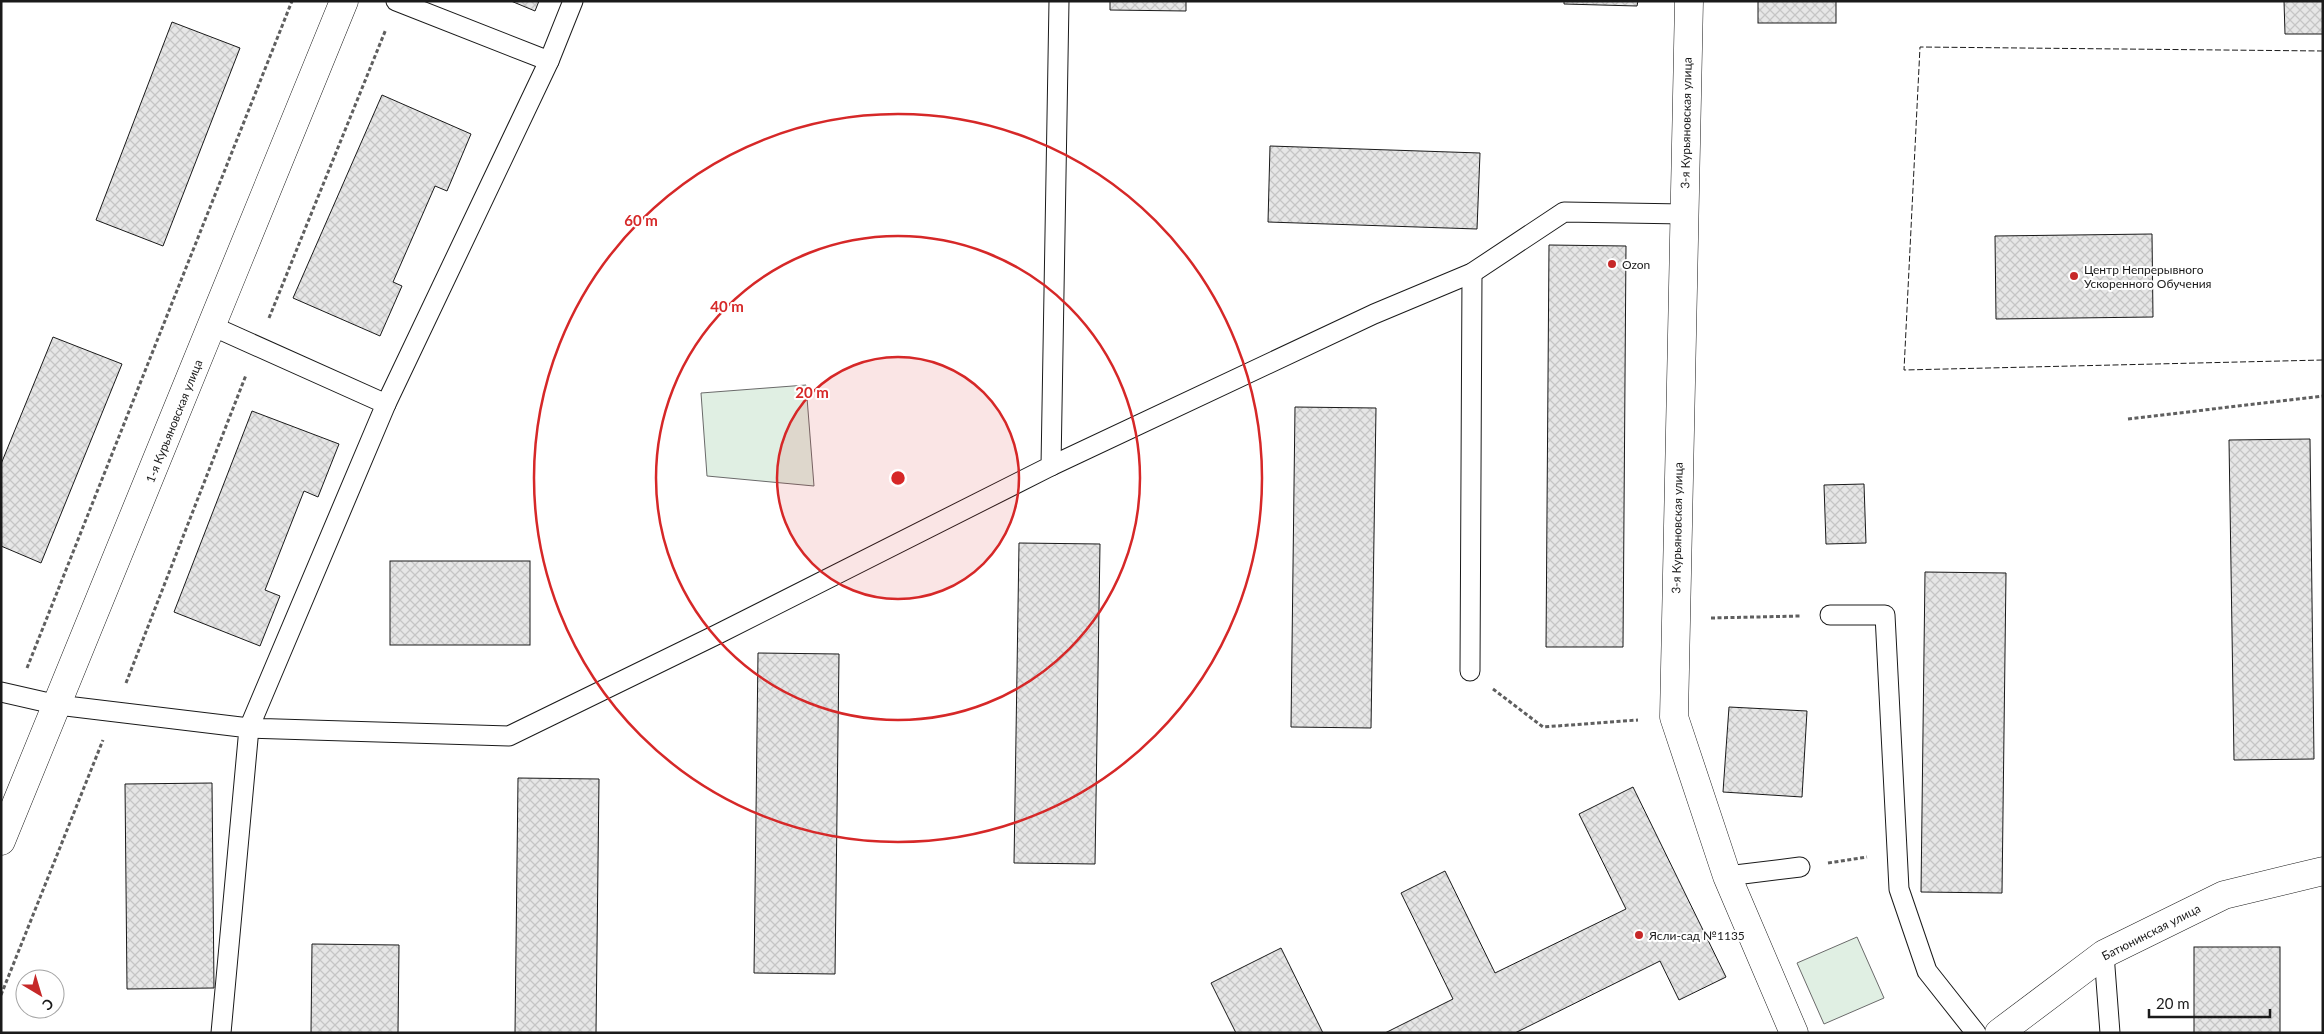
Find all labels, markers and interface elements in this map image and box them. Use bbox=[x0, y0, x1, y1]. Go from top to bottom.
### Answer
street label: 3-я Курьяновская улица bbox=[1677, 57, 1695, 189]
text: 60 m bbox=[624, 211, 658, 229]
place label: Ozon bbox=[1622, 257, 1650, 272]
marker: Ozon bbox=[1606, 258, 1618, 270]
place label: Центр Непрерывного Ускоренного Обучения bbox=[2084, 262, 2212, 291]
marker: Центр Непрерывного Ускоренного Обучения bbox=[2068, 270, 2080, 282]
text: 40 m bbox=[710, 297, 744, 315]
street label: 1-я Курьяновская улица bbox=[142, 357, 206, 485]
text: 20 m bbox=[795, 383, 829, 401]
street label: 3-я Курьяновская улица bbox=[1668, 462, 1686, 594]
centre of rings bbox=[889, 469, 907, 487]
street label: Батюнинская улица bbox=[2099, 901, 2203, 963]
place label: Ясли-сад №1135 bbox=[1648, 928, 1745, 943]
marker: Ясли-сад №1135 bbox=[1633, 929, 1645, 941]
north arrow bbox=[15, 969, 65, 1019]
scale bar bbox=[2149, 986, 2270, 1018]
text: 20 m bbox=[2156, 994, 2190, 1012]
text: С bbox=[39, 995, 57, 1015]

